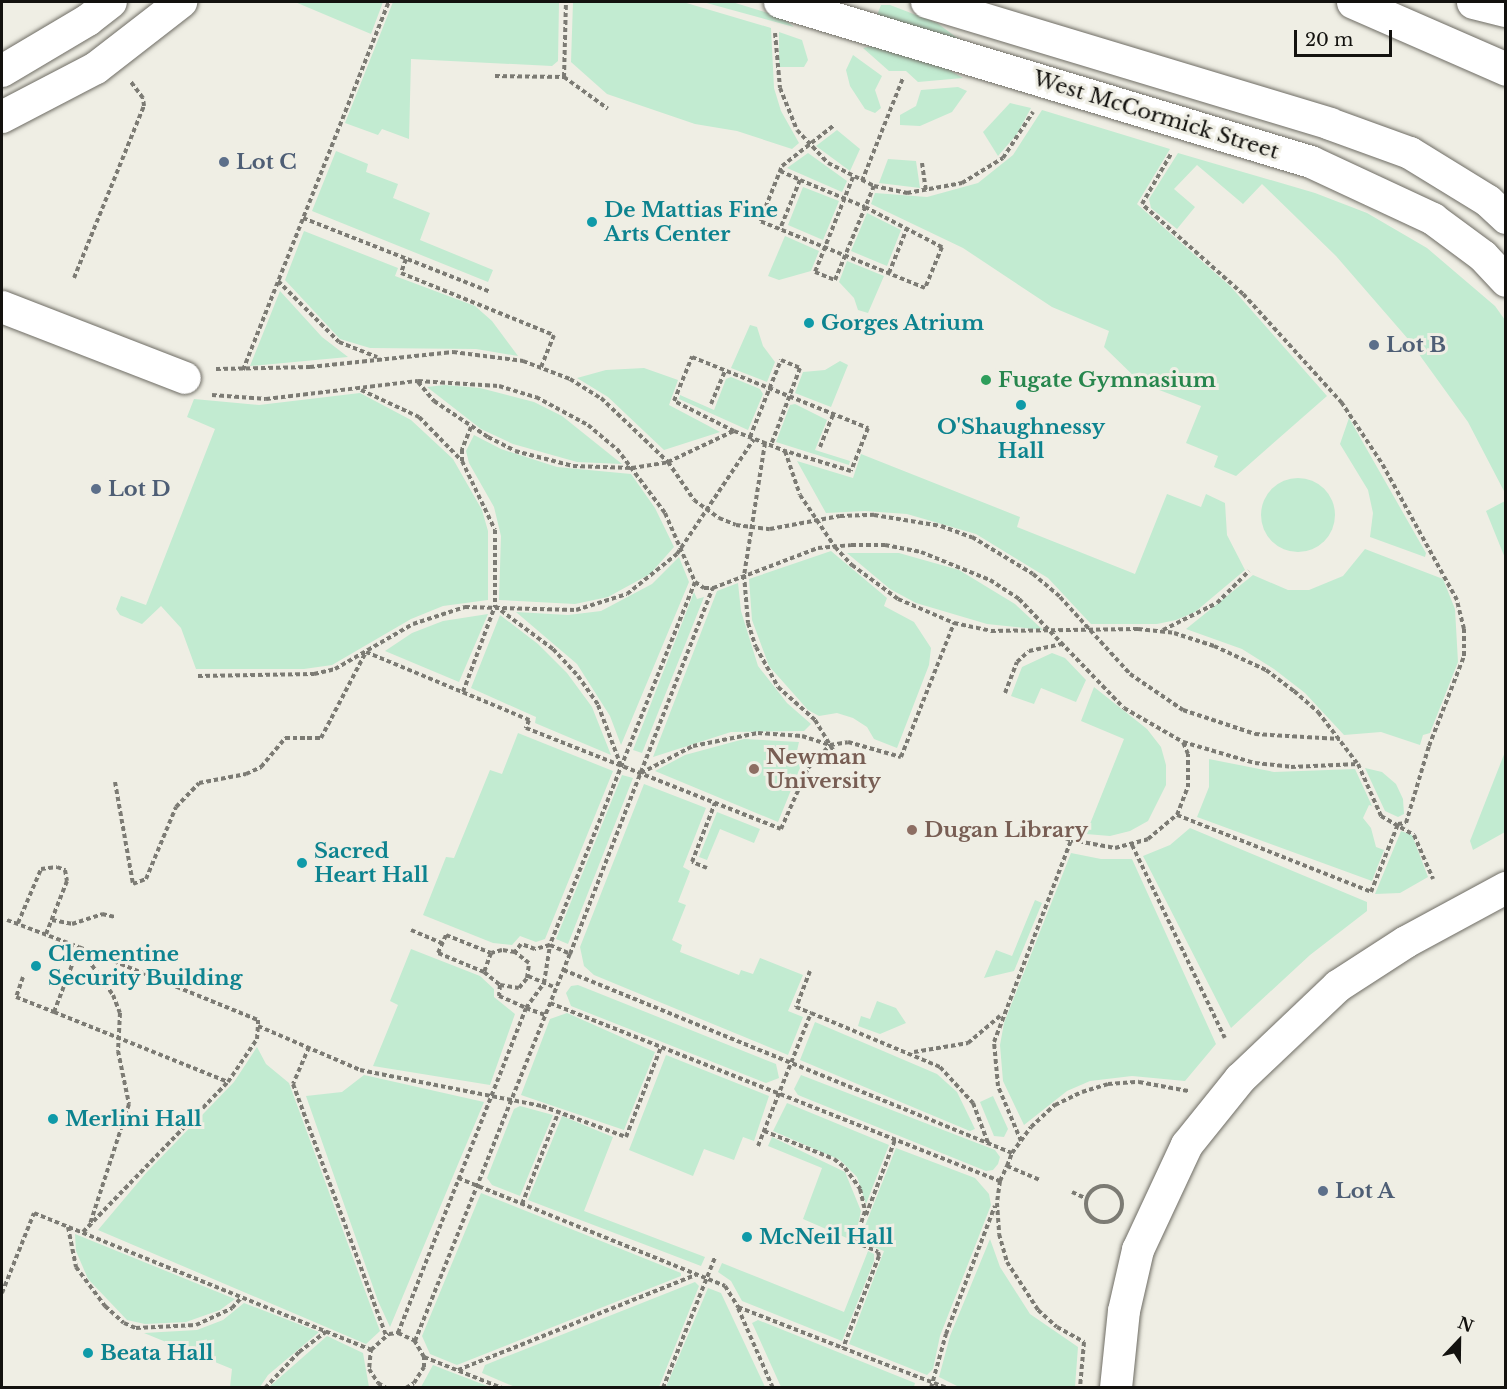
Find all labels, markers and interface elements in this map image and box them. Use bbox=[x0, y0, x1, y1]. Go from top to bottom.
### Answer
scale bar bbox=[1297, 18, 1394, 56]
text: 20 m bbox=[1305, 29, 1353, 51]
street label: West McCormick Street bbox=[1030, 66, 1282, 164]
place label: Lot C bbox=[236, 149, 297, 175]
marker: Lot C bbox=[217, 155, 231, 169]
place label: De Mattias Fine Arts Center bbox=[604, 197, 778, 247]
marker: De Mattias Fine Arts Center bbox=[585, 215, 599, 229]
place label: Gorges Atrium bbox=[821, 310, 985, 336]
marker: Gorges Atrium bbox=[802, 316, 816, 330]
place label: Lot B bbox=[1386, 332, 1446, 358]
marker: Lot B bbox=[1367, 338, 1381, 352]
place label: Fugate Gymnasium bbox=[998, 367, 1216, 393]
marker: Fugate Gymnasium bbox=[979, 373, 993, 387]
marker: O'Shaughnessy Hall bbox=[1014, 398, 1028, 412]
place label: O'Shaughnessy Hall bbox=[937, 414, 1105, 464]
place label: Lot D bbox=[108, 476, 171, 502]
marker: Lot D bbox=[89, 482, 103, 496]
place label: Newman University bbox=[766, 744, 881, 794]
marker: Newman University bbox=[747, 762, 761, 776]
place label: Dugan Library bbox=[924, 817, 1088, 843]
marker: Dugan Library bbox=[905, 823, 919, 837]
place label: Sacred Heart Hall bbox=[314, 838, 429, 888]
marker: Sacred Heart Hall bbox=[295, 856, 309, 870]
place label: Clementine Security Building bbox=[48, 941, 243, 991]
marker: Clementine Security Building bbox=[29, 959, 43, 973]
place label: Merlini Hall bbox=[65, 1106, 202, 1132]
marker: Merlini Hall bbox=[46, 1112, 60, 1126]
place label: Lot A bbox=[1335, 1178, 1395, 1204]
marker: Lot A bbox=[1316, 1184, 1330, 1198]
place label: McNeil Hall bbox=[759, 1224, 893, 1250]
marker: McNeil Hall bbox=[740, 1230, 754, 1244]
north arrow bbox=[1429, 1311, 1489, 1371]
text: N bbox=[1455, 1312, 1476, 1336]
place label: Beata Hall bbox=[100, 1340, 214, 1366]
marker: Beata Hall bbox=[81, 1346, 95, 1360]

